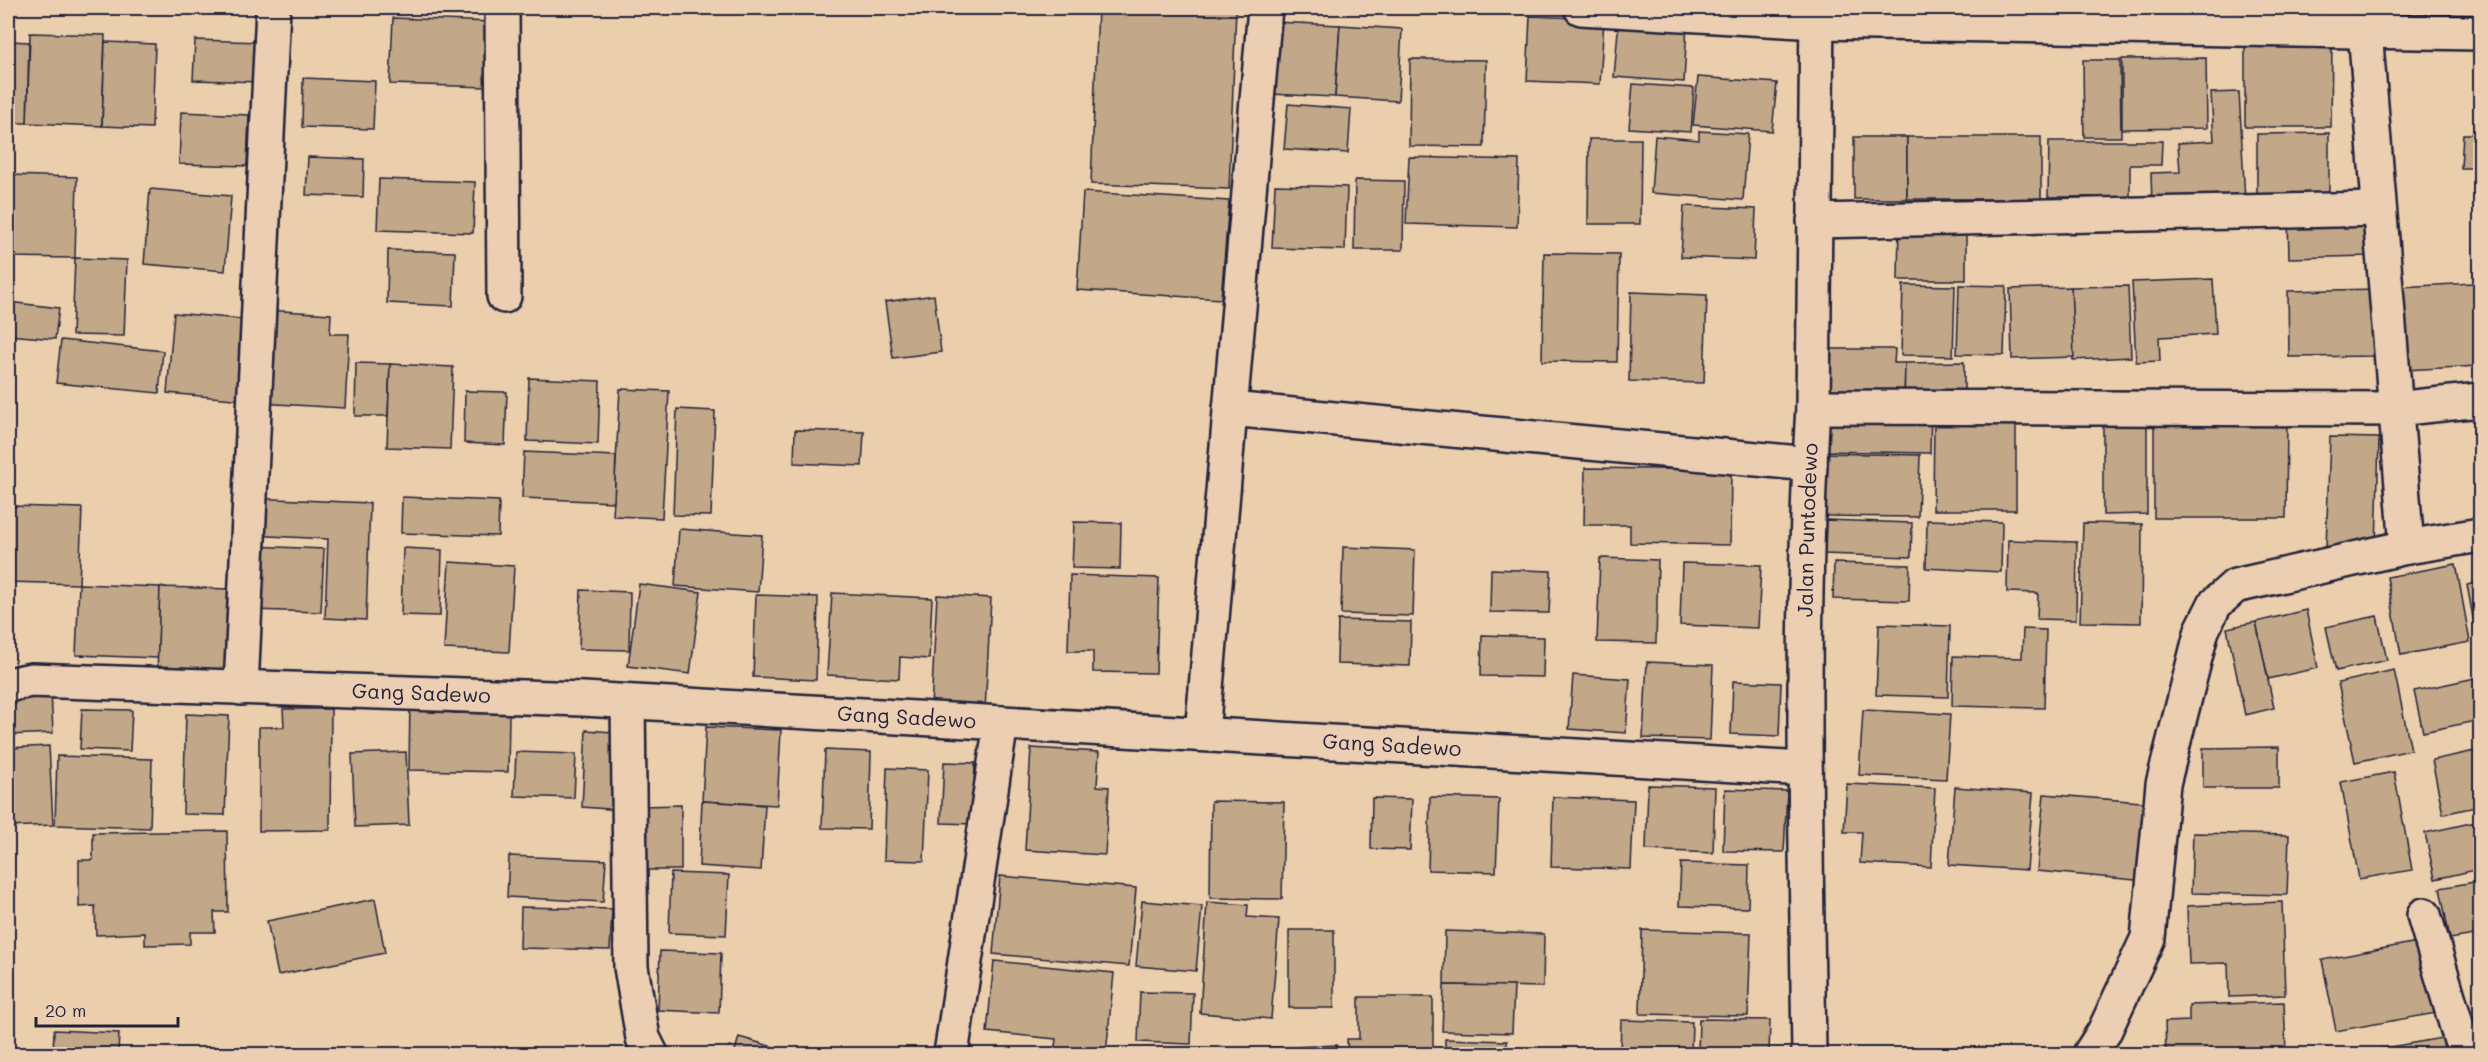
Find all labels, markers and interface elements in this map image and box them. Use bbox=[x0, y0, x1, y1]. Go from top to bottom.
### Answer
street label: Jalan Puntodewo bbox=[1791, 442, 1823, 617]
street label: Gang Sadewo bbox=[351, 676, 491, 708]
street label: Gang Sadewo bbox=[836, 699, 977, 733]
street label: Gang Sadewo bbox=[1322, 726, 1462, 761]
scale bar bbox=[36, 990, 178, 1028]
text: 20 m bbox=[45, 998, 86, 1022]

